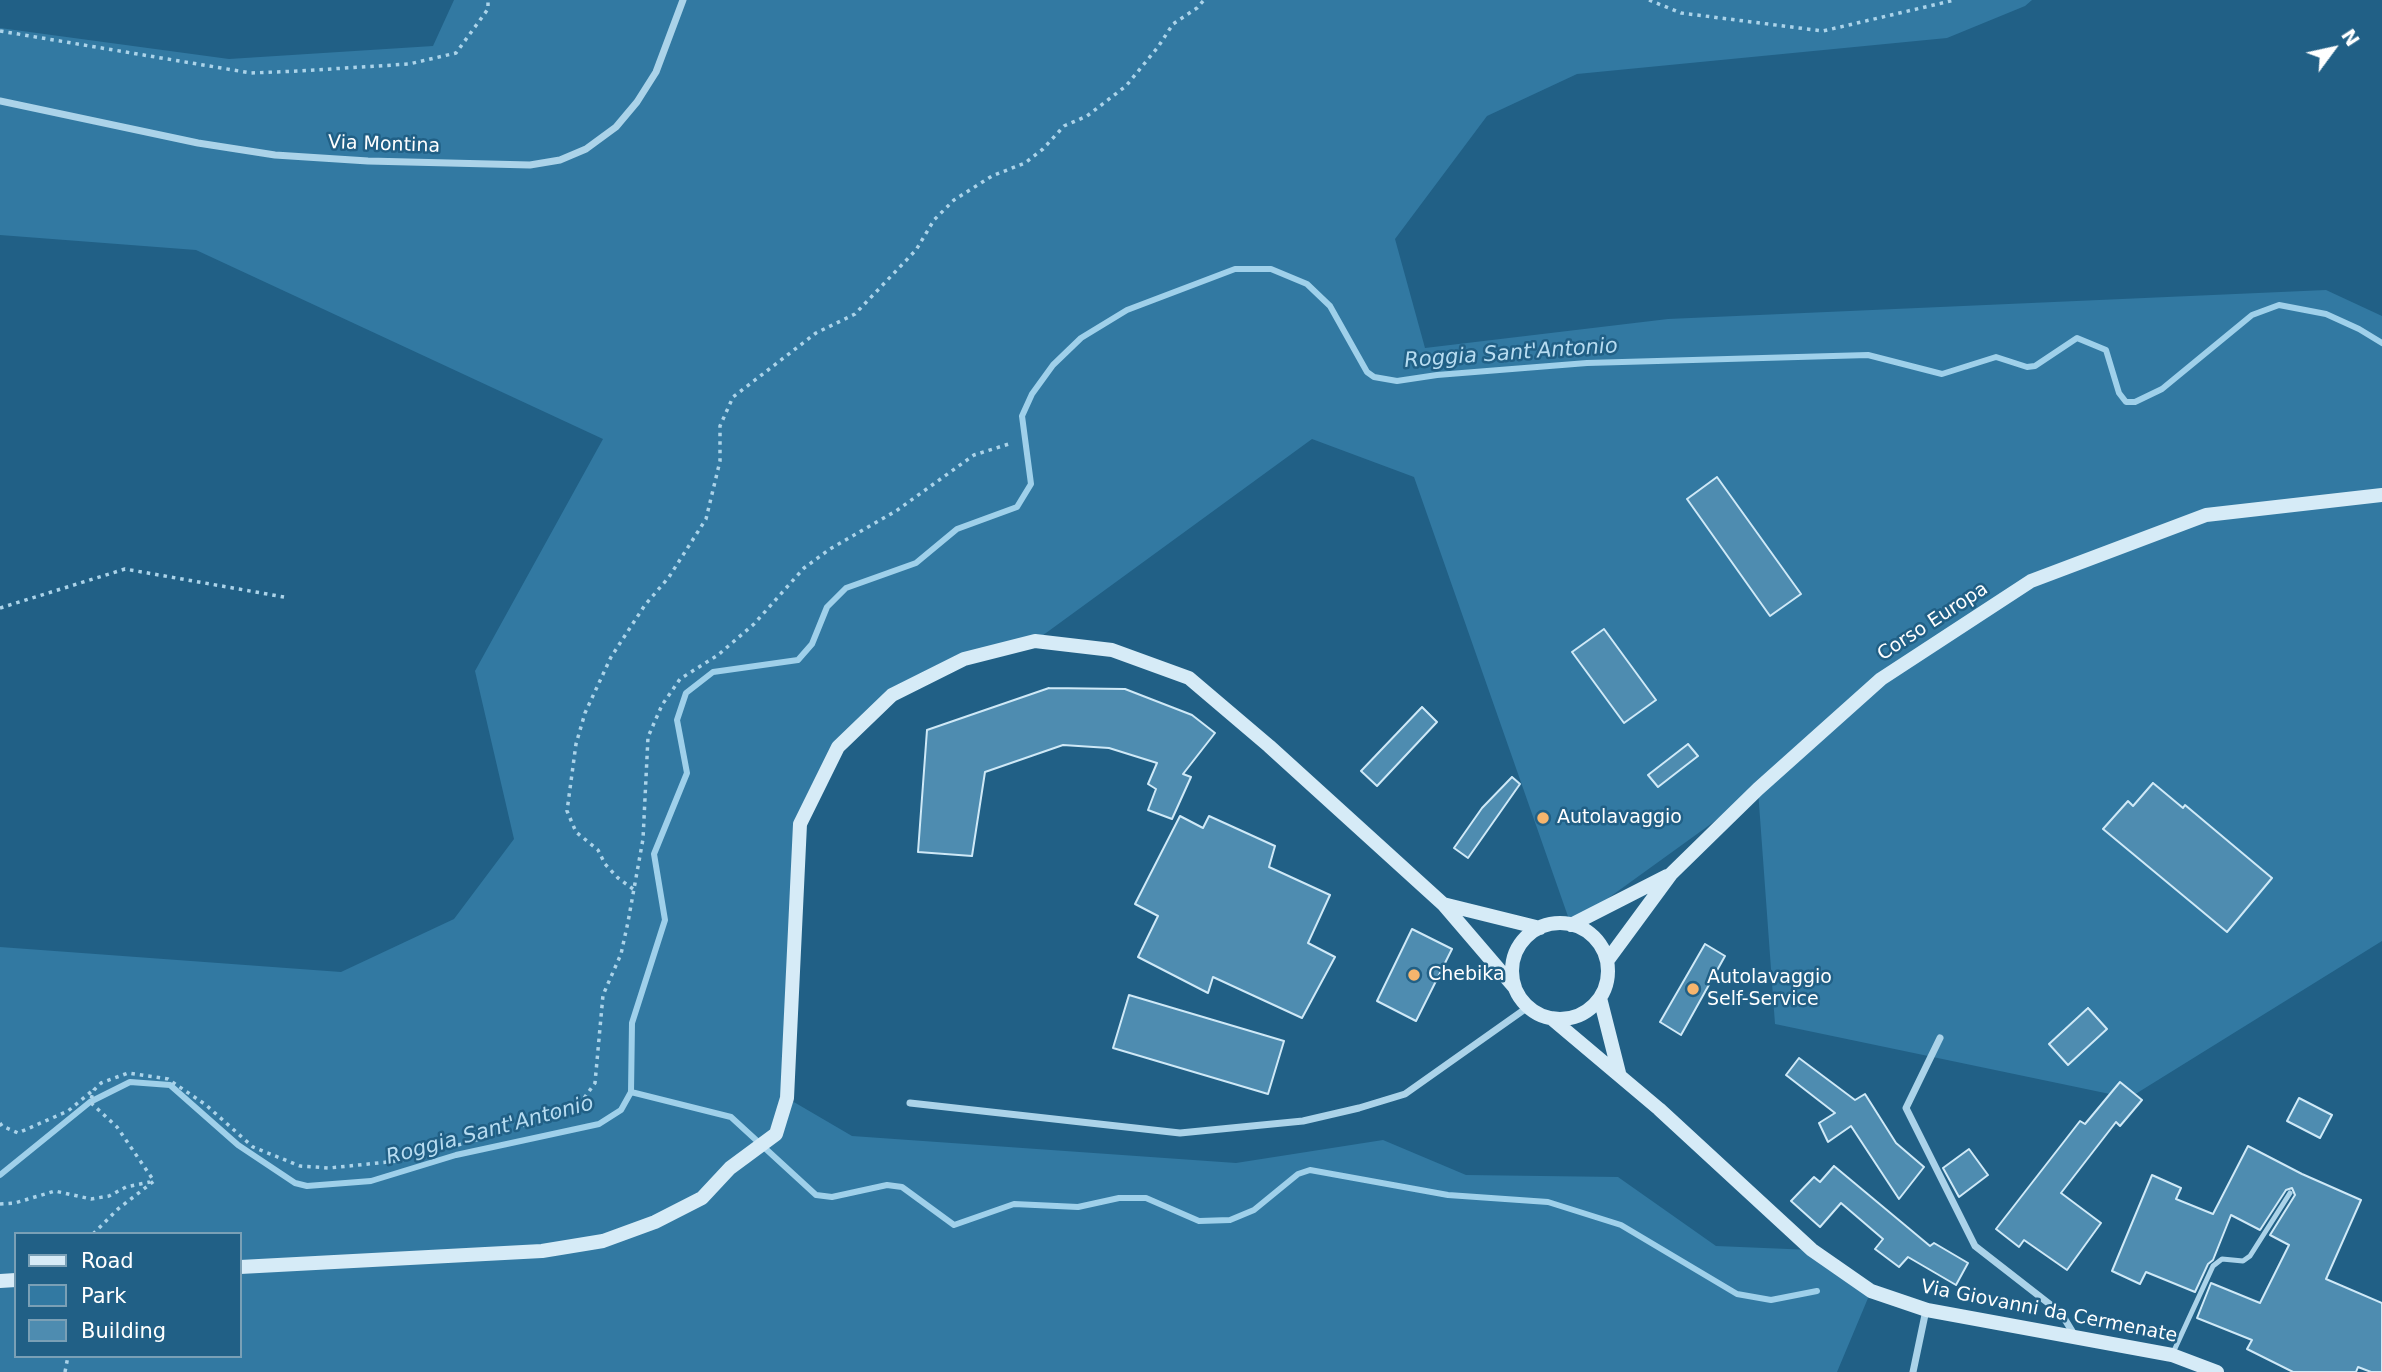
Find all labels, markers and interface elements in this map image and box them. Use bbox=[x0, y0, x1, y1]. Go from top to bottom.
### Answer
north arrow bbox=[2298, 14, 2368, 84]
text: N bbox=[2337, 25, 2364, 50]
street label: Via Montina bbox=[328, 132, 440, 158]
water label: Roggia Sant'Antonio bbox=[1404, 334, 1618, 374]
street label: Corso Europa bbox=[1874, 578, 1992, 666]
place label: Autolavaggio bbox=[1557, 807, 1682, 829]
marker: Autolavaggio bbox=[1535, 810, 1551, 826]
place label: Chebika bbox=[1428, 964, 1505, 986]
marker: Chebika bbox=[1406, 967, 1422, 983]
place label: Autolavaggio Self-Service bbox=[1707, 967, 1832, 1011]
marker: Autolavaggio Self-Service bbox=[1685, 981, 1701, 997]
water label: Roggia Sant'Antonio bbox=[384, 1091, 596, 1171]
legend bbox=[14, 1232, 242, 1358]
text: Road bbox=[81, 1249, 134, 1273]
street label: Via Giovanni da Cermenate bbox=[1919, 1276, 2179, 1348]
text: Park bbox=[81, 1284, 126, 1308]
text: Building bbox=[81, 1319, 166, 1343]

